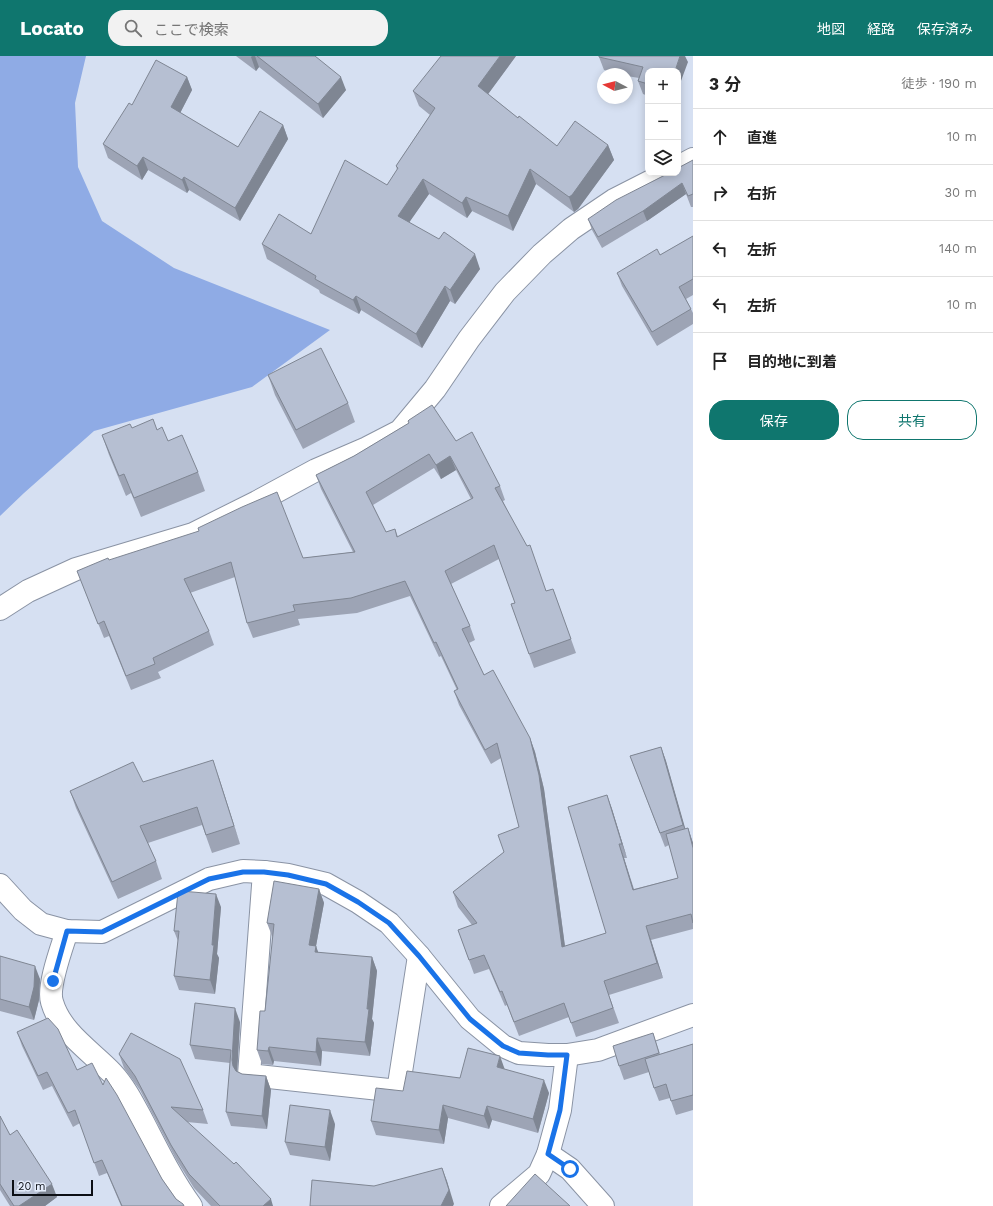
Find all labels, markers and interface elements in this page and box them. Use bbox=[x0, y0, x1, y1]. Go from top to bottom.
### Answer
search box bbox=[108, 10, 388, 46]
text: Locato bbox=[20, 17, 84, 40]
icon: search bbox=[122, 17, 144, 39]
text: ここで検索 bbox=[154, 21, 229, 39]
text: 地図 bbox=[817, 21, 845, 37]
text: 経路 bbox=[867, 21, 895, 37]
text: 保存済み bbox=[917, 21, 973, 37]
north arrow bbox=[597, 68, 633, 104]
map controls bbox=[645, 68, 681, 176]
button: + bbox=[645, 68, 681, 104]
text: 3 分 bbox=[709, 74, 741, 94]
text: 徒歩 · 190 m bbox=[901, 76, 977, 91]
button: − bbox=[645, 104, 681, 140]
icon: ahead bbox=[709, 126, 731, 148]
text: 直進 bbox=[747, 129, 777, 147]
text: 10 m bbox=[947, 129, 977, 144]
button: layers bbox=[645, 140, 681, 176]
icon: right bbox=[709, 182, 731, 204]
text: 右折 bbox=[747, 185, 777, 203]
text: 30 m bbox=[945, 185, 977, 200]
icon: left bbox=[709, 238, 731, 260]
text: 左折 bbox=[747, 241, 777, 259]
text: 140 m bbox=[939, 241, 977, 256]
icon: left bbox=[709, 294, 731, 316]
text: 左折 bbox=[747, 297, 777, 315]
text: 10 m bbox=[947, 297, 977, 312]
icon: arrive bbox=[709, 350, 731, 372]
text: 目的地に到着 bbox=[747, 353, 837, 371]
button: 保存 bbox=[709, 400, 839, 440]
button: 共有 bbox=[847, 400, 977, 440]
route end bbox=[44, 972, 62, 990]
route start bbox=[561, 1160, 579, 1178]
scale bar bbox=[12, 1178, 93, 1197]
text: 20 m bbox=[18, 1180, 46, 1193]

